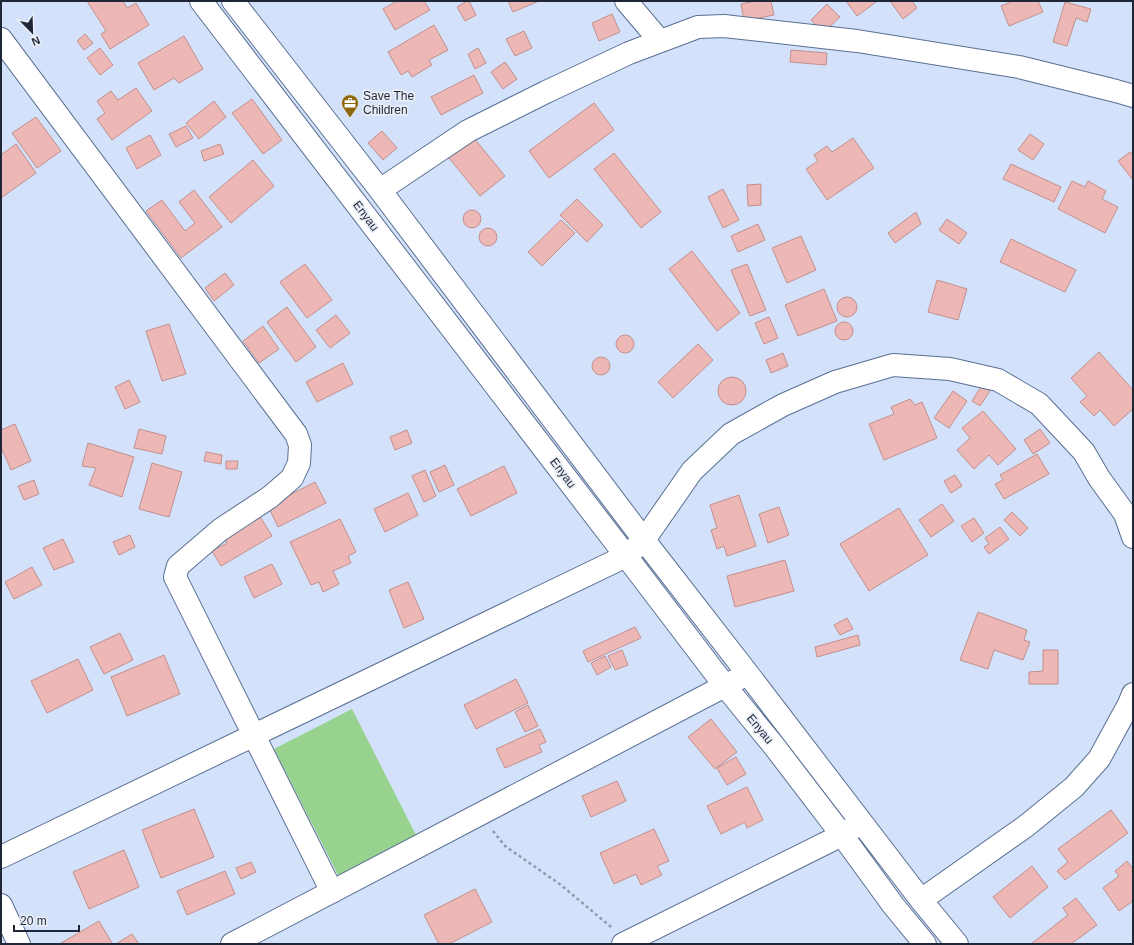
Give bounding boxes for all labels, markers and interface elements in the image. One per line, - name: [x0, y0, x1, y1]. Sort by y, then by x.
- north arrow: [12, 12, 52, 52]
- text: N: [30, 34, 42, 48]
- place label: Save The Children: [363, 89, 414, 117]
- office icon: Save The Children: [340, 93, 360, 118]
- street label: Enyau: [350, 198, 382, 234]
- street label: Enyau: [547, 455, 579, 491]
- street label: Enyau: [744, 711, 776, 747]
- scale bar: [14, 907, 79, 933]
- text: 20 m: [20, 914, 47, 928]

